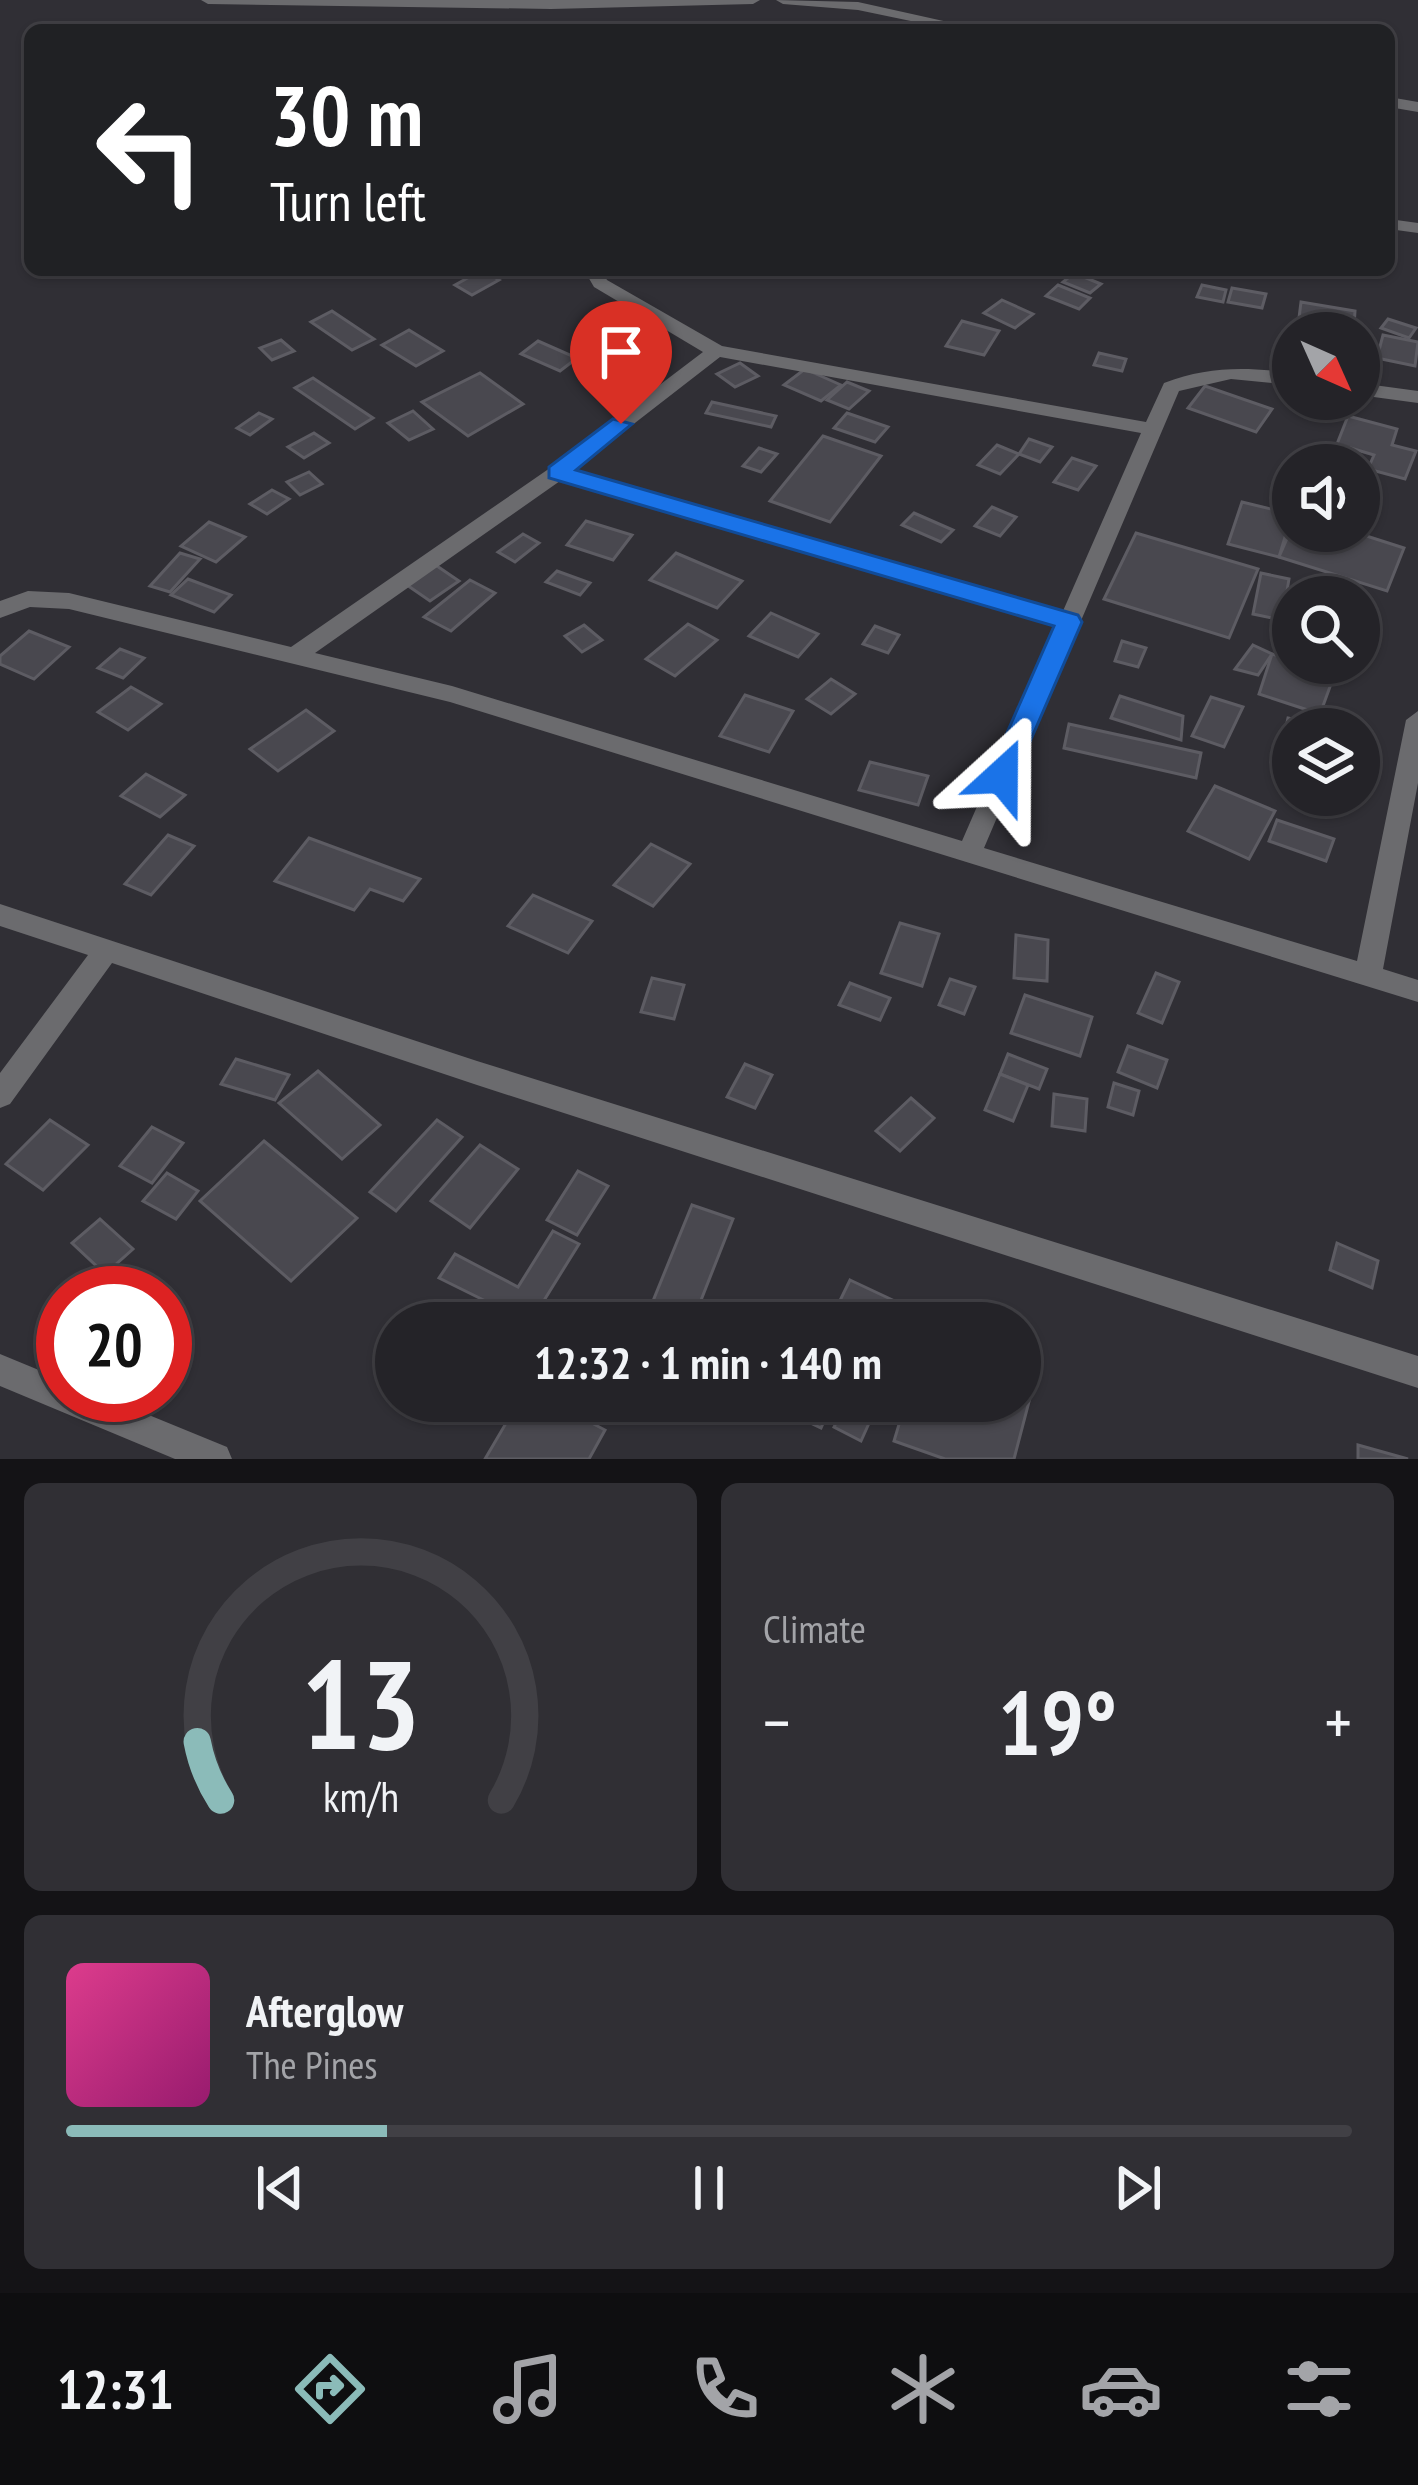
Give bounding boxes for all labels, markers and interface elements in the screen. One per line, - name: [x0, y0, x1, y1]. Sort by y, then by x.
- text: 30 m: [270, 60, 423, 169]
- icon: left: [72, 72, 228, 228]
- text: Turn left: [270, 166, 426, 236]
- pin: [570, 301, 672, 424]
- north arrow: [1272, 312, 1380, 420]
- map controls: [1272, 312, 1380, 816]
- icon: arrive: [588, 319, 654, 385]
- button: sound: [1272, 444, 1380, 552]
- button: search: [1272, 576, 1380, 684]
- button: layers: [1272, 708, 1380, 816]
- position arrow: [939, 713, 1065, 839]
- speed limit sign: 20: [36, 1266, 192, 1422]
- text: 12:32 · 1 min · 140 m: [534, 1333, 882, 1391]
- text: Climate: [763, 1603, 866, 1654]
- text: 13: [301, 1622, 420, 1783]
- text: 19°: [998, 1663, 1117, 1780]
- text: −: [763, 1679, 790, 1764]
- text: +: [1325, 1679, 1352, 1764]
- text: km/h: [322, 1768, 399, 1824]
- text: Afterglow: [246, 1981, 403, 2039]
- text: The Pines: [246, 2039, 377, 2090]
- icon: previous: [247, 2155, 313, 2221]
- icon: pause: [676, 2155, 742, 2221]
- icon: next: [1105, 2155, 1171, 2221]
- icon: directions: [288, 2347, 372, 2431]
- icon: music: [486, 2347, 570, 2431]
- icon: phone: [683, 2347, 767, 2431]
- icon: climate: [881, 2347, 965, 2431]
- icon: car: [1079, 2347, 1163, 2431]
- icon: filters: [1277, 2347, 1361, 2431]
- text: 12:31: [57, 2354, 174, 2424]

